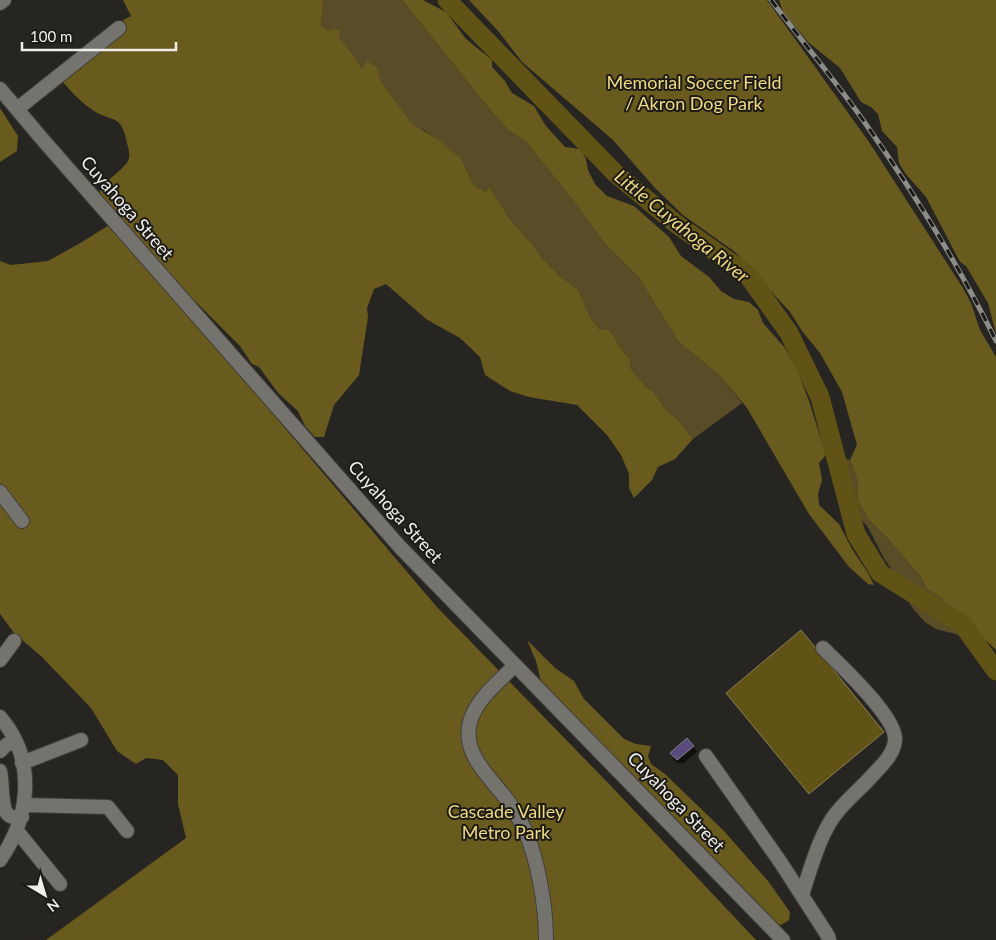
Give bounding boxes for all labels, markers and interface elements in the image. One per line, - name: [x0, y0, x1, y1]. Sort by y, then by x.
- scale bar: [22, 20, 176, 52]
- text: 100 m: [30, 27, 72, 45]
- park label: Memorial Soccer Field / Akron Dog Park: [607, 71, 782, 114]
- street label: Cuyahoga Street: [77, 151, 179, 264]
- water label: Little Cuyahoga River: [610, 164, 755, 287]
- street label: Cuyahoga Street: [344, 455, 448, 568]
- street label: Cuyahoga Street: [623, 747, 730, 856]
- park label: Cascade Valley Metro Park: [448, 800, 565, 843]
- north arrow: [20, 870, 70, 920]
- text: N: [44, 896, 63, 916]

